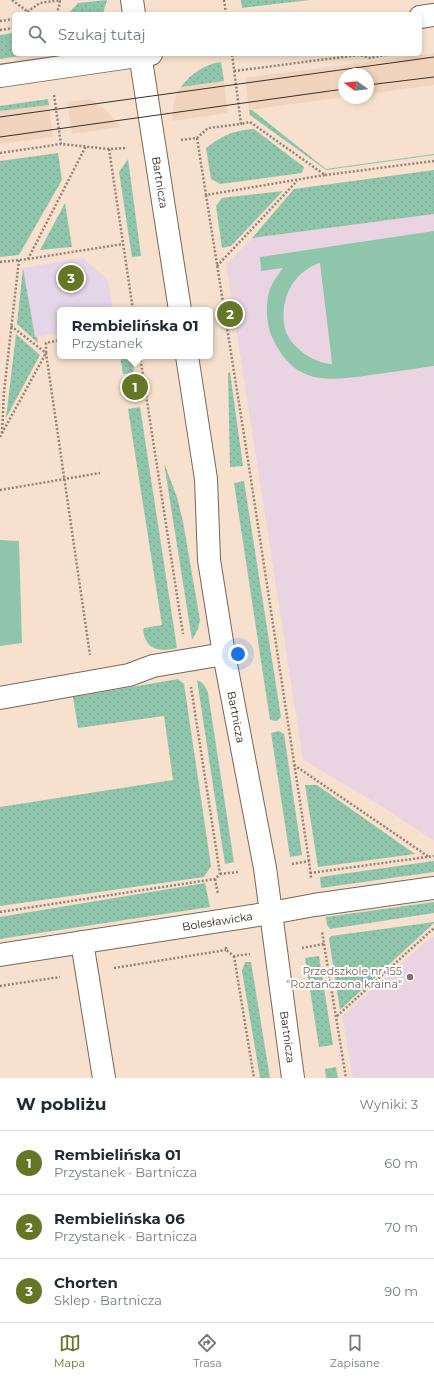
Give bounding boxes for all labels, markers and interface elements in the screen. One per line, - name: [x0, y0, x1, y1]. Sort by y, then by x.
- search box: [12, 12, 422, 56]
- icon: search: [26, 23, 48, 45]
- text: Szukaj tutaj: [58, 25, 146, 44]
- north arrow: [338, 68, 374, 104]
- street label: Bartnicza: [149, 155, 171, 209]
- pin: 3: [58, 263, 84, 293]
- pin: 2: [217, 299, 243, 329]
- popup: [57, 307, 213, 359]
- text: Rembielińska 01: [71, 316, 199, 335]
- text: Przystanek: [71, 335, 143, 351]
- pin: 1: [122, 372, 148, 402]
- your location: [228, 644, 248, 664]
- street label: Bartnicza: [224, 690, 248, 744]
- street label: Bolesławicka: [181, 909, 254, 934]
- place label: Przedszkole nr 155 "Roztańczona kraina": [286, 964, 402, 991]
- marker: Przedszkole nr 155 "Roztańczona kraina": [405, 972, 415, 982]
- street label: Bartnicza: [277, 1010, 298, 1064]
- text: W pobliżu: [16, 1094, 106, 1114]
- text: Wyniki: 3: [359, 1096, 418, 1112]
- text: Rembielińska 01: [54, 1145, 181, 1164]
- text: 1: [26, 1155, 32, 1171]
- text: 60 m: [384, 1155, 418, 1171]
- text: Przystanek · Bartnicza: [54, 1164, 197, 1180]
- text: Rembielińska 06: [54, 1209, 185, 1228]
- text: 2: [25, 1219, 33, 1235]
- text: 70 m: [385, 1219, 418, 1235]
- text: Przystanek · Bartnicza: [54, 1228, 197, 1244]
- text: Chorten: [54, 1273, 118, 1292]
- text: 3: [25, 1283, 33, 1299]
- text: 90 m: [384, 1283, 418, 1299]
- text: Sklep · Bartnicza: [54, 1292, 162, 1308]
- tab: Mapa: [54, 1332, 85, 1370]
- tab: Trasa: [193, 1332, 222, 1370]
- tab: Zapisane: [330, 1332, 380, 1370]

